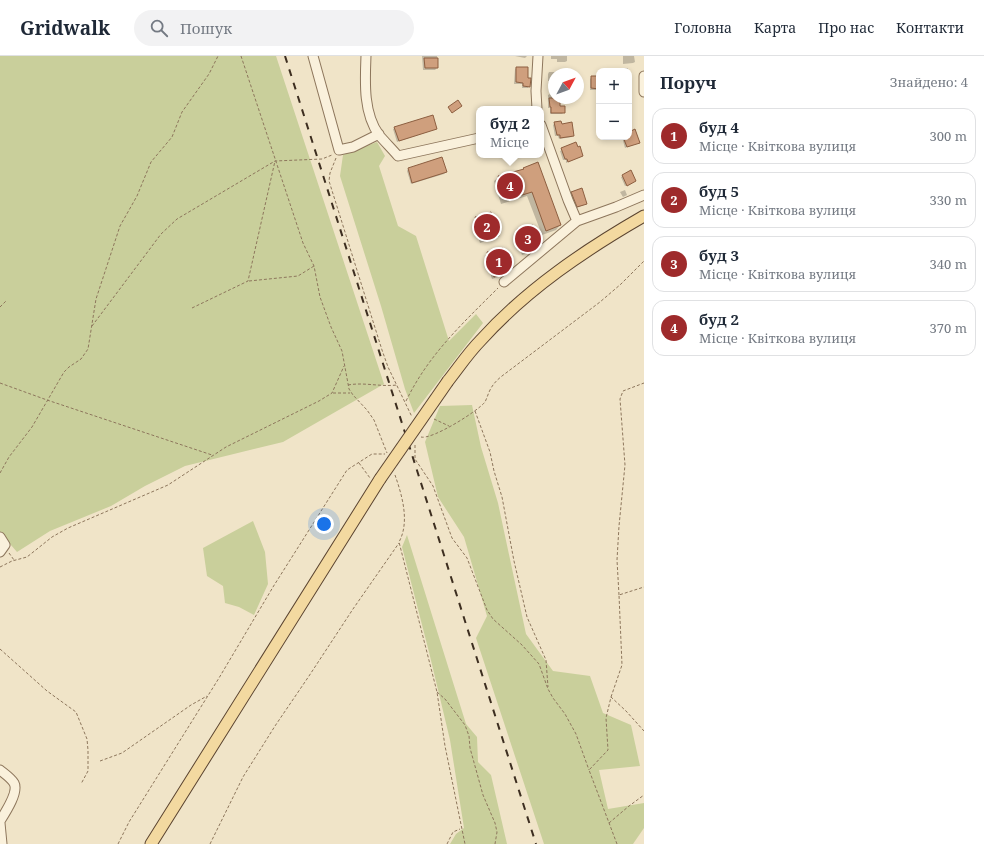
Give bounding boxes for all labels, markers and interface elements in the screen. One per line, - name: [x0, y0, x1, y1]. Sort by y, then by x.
- search box: [134, 10, 414, 46]
- text: Gridwalk: [20, 15, 110, 41]
- icon: search: [148, 17, 170, 39]
- text: Пошук: [180, 18, 232, 38]
- text: Головна: [674, 18, 732, 37]
- text: Карта: [754, 18, 796, 37]
- text: Про нас: [818, 18, 874, 37]
- text: Контакти: [896, 18, 964, 37]
- north arrow: [548, 68, 584, 104]
- map controls: [596, 68, 632, 140]
- button: +: [596, 68, 632, 104]
- text: Поруч: [660, 71, 716, 94]
- text: Знайдено: 4: [890, 73, 968, 91]
- button: −: [596, 104, 632, 140]
- popup: [476, 106, 544, 158]
- text: буд 2: [490, 113, 530, 133]
- text: буд 4: [699, 117, 739, 137]
- text: 1: [670, 127, 678, 145]
- text: 300 m: [930, 127, 967, 145]
- text: Місце: [490, 133, 529, 151]
- text: Місце · Квіткова вулиця: [699, 137, 856, 155]
- pin: 4: [497, 171, 523, 201]
- text: буд 5: [699, 181, 739, 201]
- text: 2: [670, 191, 678, 209]
- text: 330 m: [930, 191, 967, 209]
- text: Місце · Квіткова вулиця: [699, 201, 856, 219]
- pin: 2: [474, 212, 500, 242]
- pin: 3: [515, 224, 541, 254]
- text: буд 3: [699, 245, 739, 265]
- pin: 1: [486, 247, 512, 277]
- text: 3: [670, 255, 678, 273]
- text: 340 m: [930, 255, 967, 273]
- text: Місце · Квіткова вулиця: [699, 265, 856, 283]
- text: буд 2: [699, 309, 739, 329]
- text: 4: [670, 319, 678, 337]
- text: 370 m: [930, 319, 967, 337]
- text: Місце · Квіткова вулиця: [699, 329, 856, 347]
- your location: [314, 514, 334, 534]

